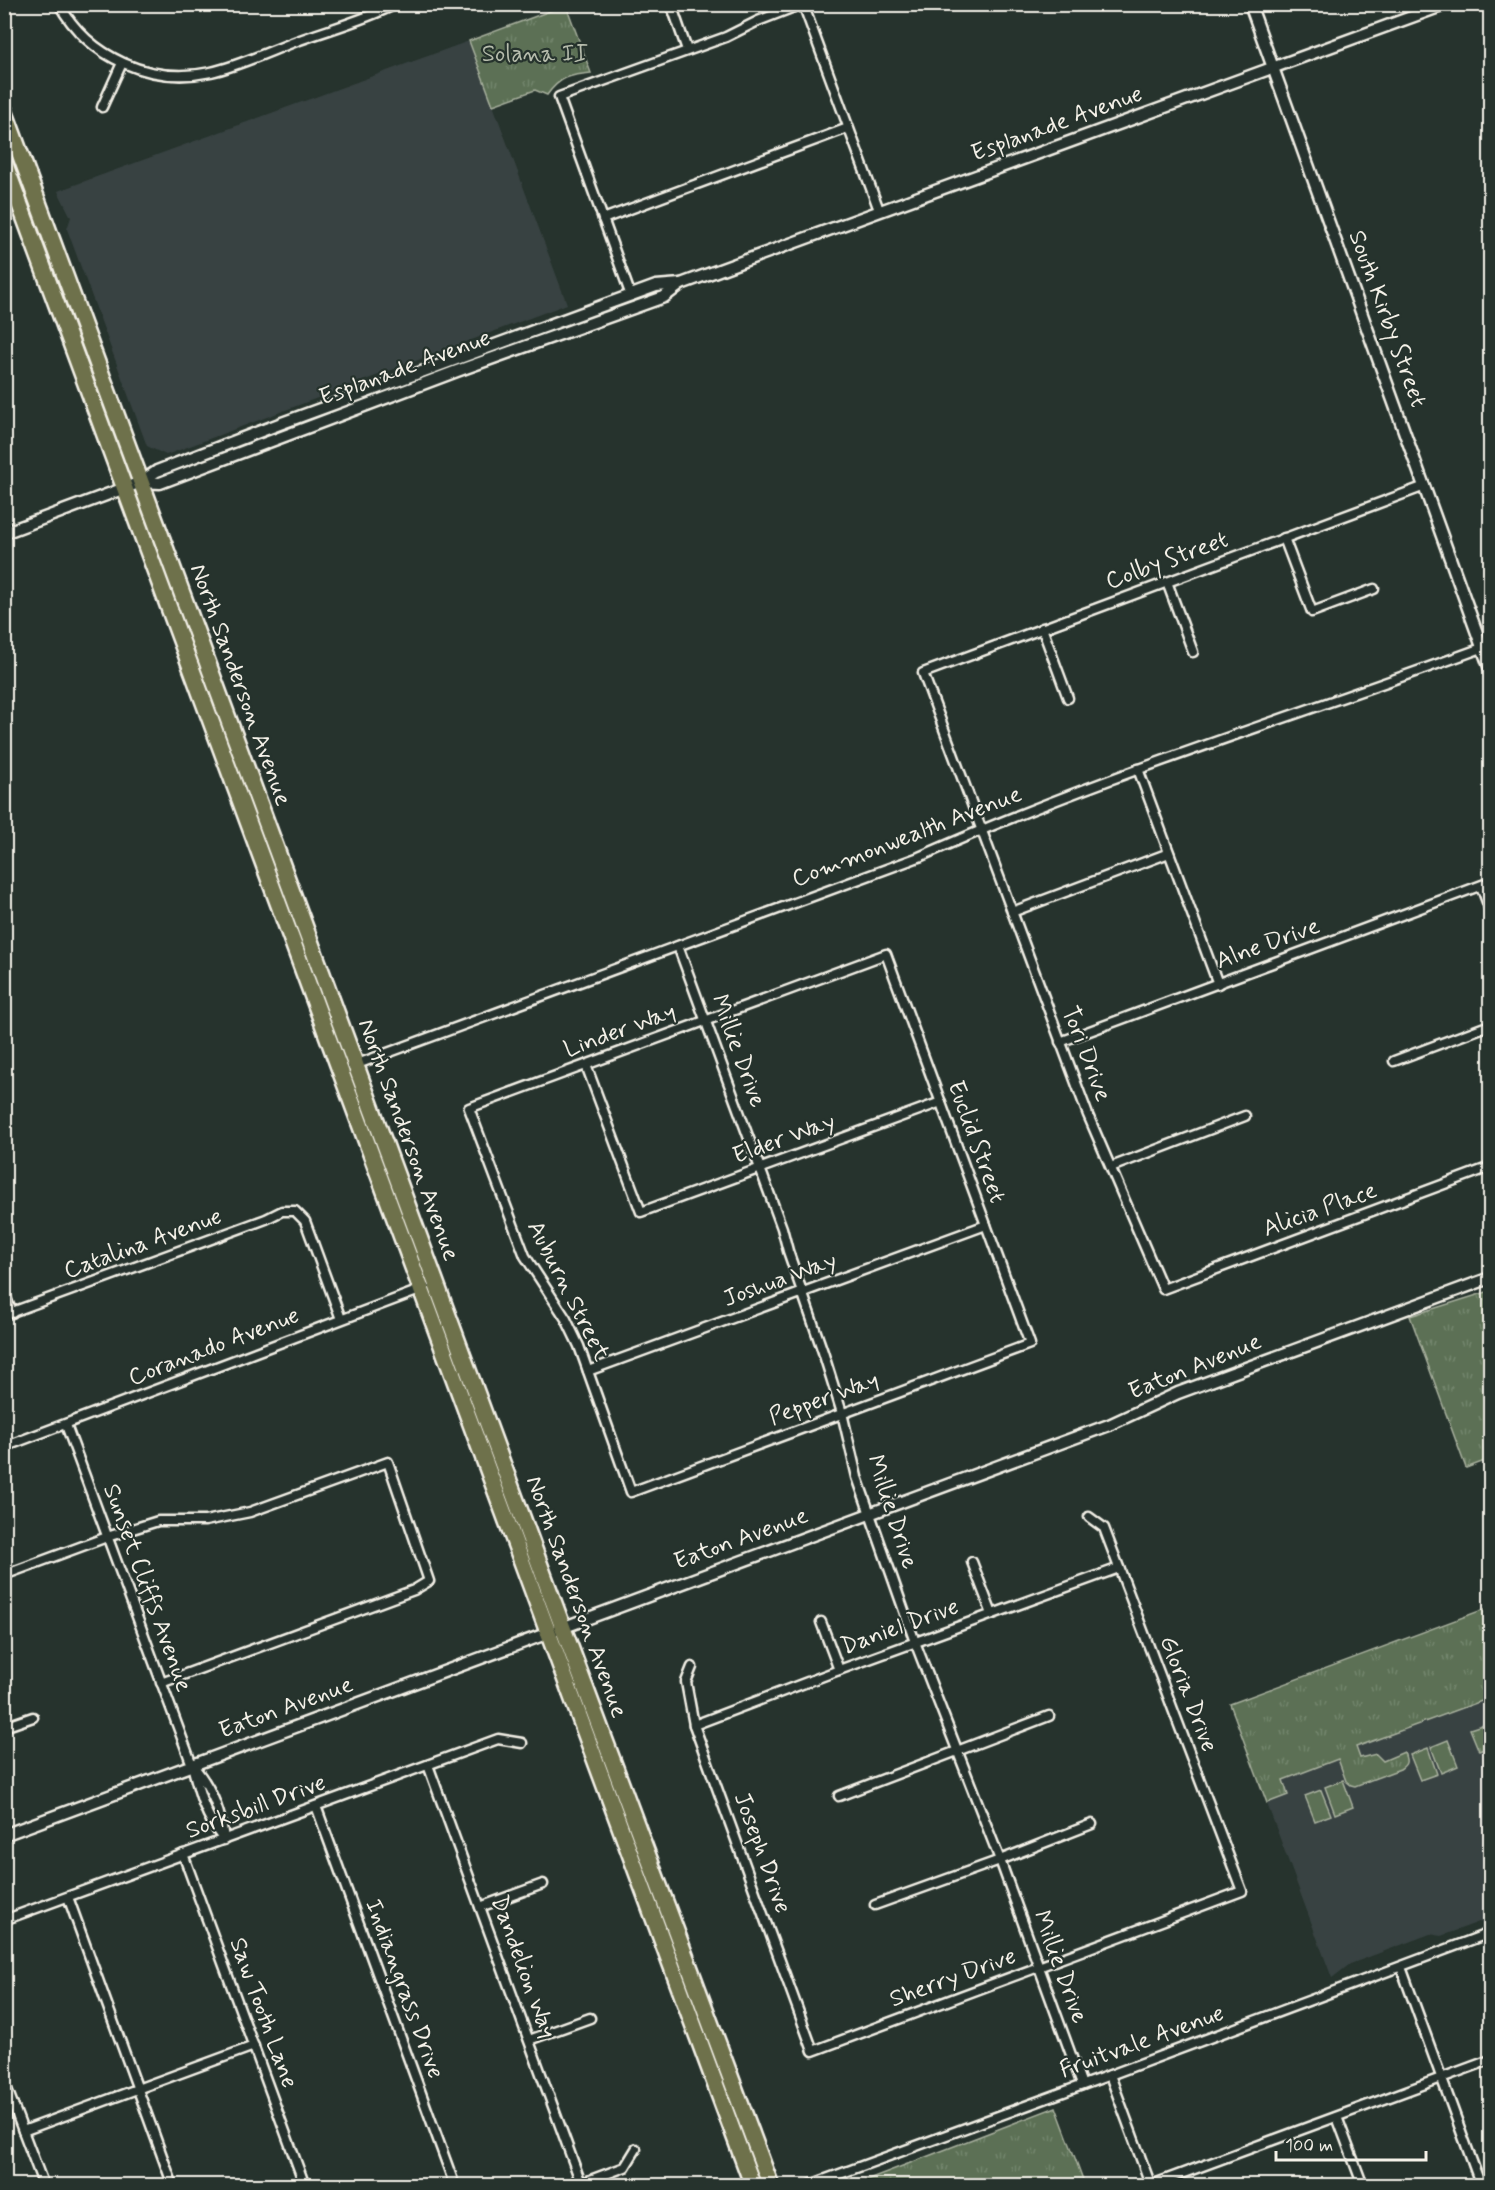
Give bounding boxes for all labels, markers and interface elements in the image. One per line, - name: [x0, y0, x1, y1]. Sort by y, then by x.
- park label: Solana II: [482, 39, 588, 70]
- street label: Esplanade Avenue: [967, 79, 1147, 169]
- street label: South Kirby Street: [1341, 226, 1433, 412]
- street label: Esplanade Avenue: [315, 323, 495, 413]
- street label: Colby Street: [1101, 524, 1233, 598]
- street label: North Sanderson Avenue: [182, 560, 298, 810]
- street label: Commonwealth Avenue: [788, 779, 1026, 895]
- street label: Alne Drive: [1212, 911, 1324, 977]
- street label: Millie Drive: [703, 990, 773, 1112]
- street label: Linder Way: [560, 996, 680, 1066]
- street label: Tori Drive: [1054, 1002, 1118, 1106]
- street label: North Sanderson Avenue: [350, 1015, 466, 1265]
- street label: Euclid Street: [940, 1076, 1012, 1208]
- street label: Elder Way: [728, 1106, 840, 1172]
- street label: Alicia Place: [1259, 1175, 1381, 1245]
- street label: Catalina Avenue: [60, 1201, 226, 1287]
- street label: Auburn Street: [519, 1216, 617, 1366]
- street label: Joshua Way: [719, 1245, 841, 1315]
- street label: Coranado Avenue: [124, 1300, 304, 1394]
- street label: Eaton Avenue: [1124, 1326, 1266, 1408]
- street label: Pepper Way: [765, 1365, 883, 1433]
- street label: Millie Drive: [859, 1451, 925, 1573]
- street label: North Sanderson Avenue: [518, 1472, 634, 1722]
- street label: Sunset Cliffs Avenue: [95, 1480, 199, 1696]
- street label: Eaton Avenue: [670, 1500, 813, 1578]
- street label: Daniel Drive: [837, 1591, 963, 1663]
- street label: Gloria Drive: [1152, 1631, 1224, 1757]
- street label: Eaton Avenue: [215, 1669, 358, 1747]
- street label: Sorksbill Drive: [182, 1767, 330, 1847]
- street label: Joseph Drive: [726, 1788, 798, 1918]
- street label: Dandelion Way: [483, 1891, 563, 2043]
- street label: Indiangrass Drive: [357, 1895, 451, 2083]
- street label: Millie Drive: [1025, 1906, 1095, 2028]
- street label: Saw Tooth Lane: [221, 1934, 305, 2092]
- street label: Sherry Drive: [885, 1941, 1021, 2015]
- street label: Fruitvale Avenue: [1055, 1998, 1229, 2086]
- scale bar: [1276, 2124, 1426, 2162]
- text: 100 m: [1285, 2134, 1333, 2158]

